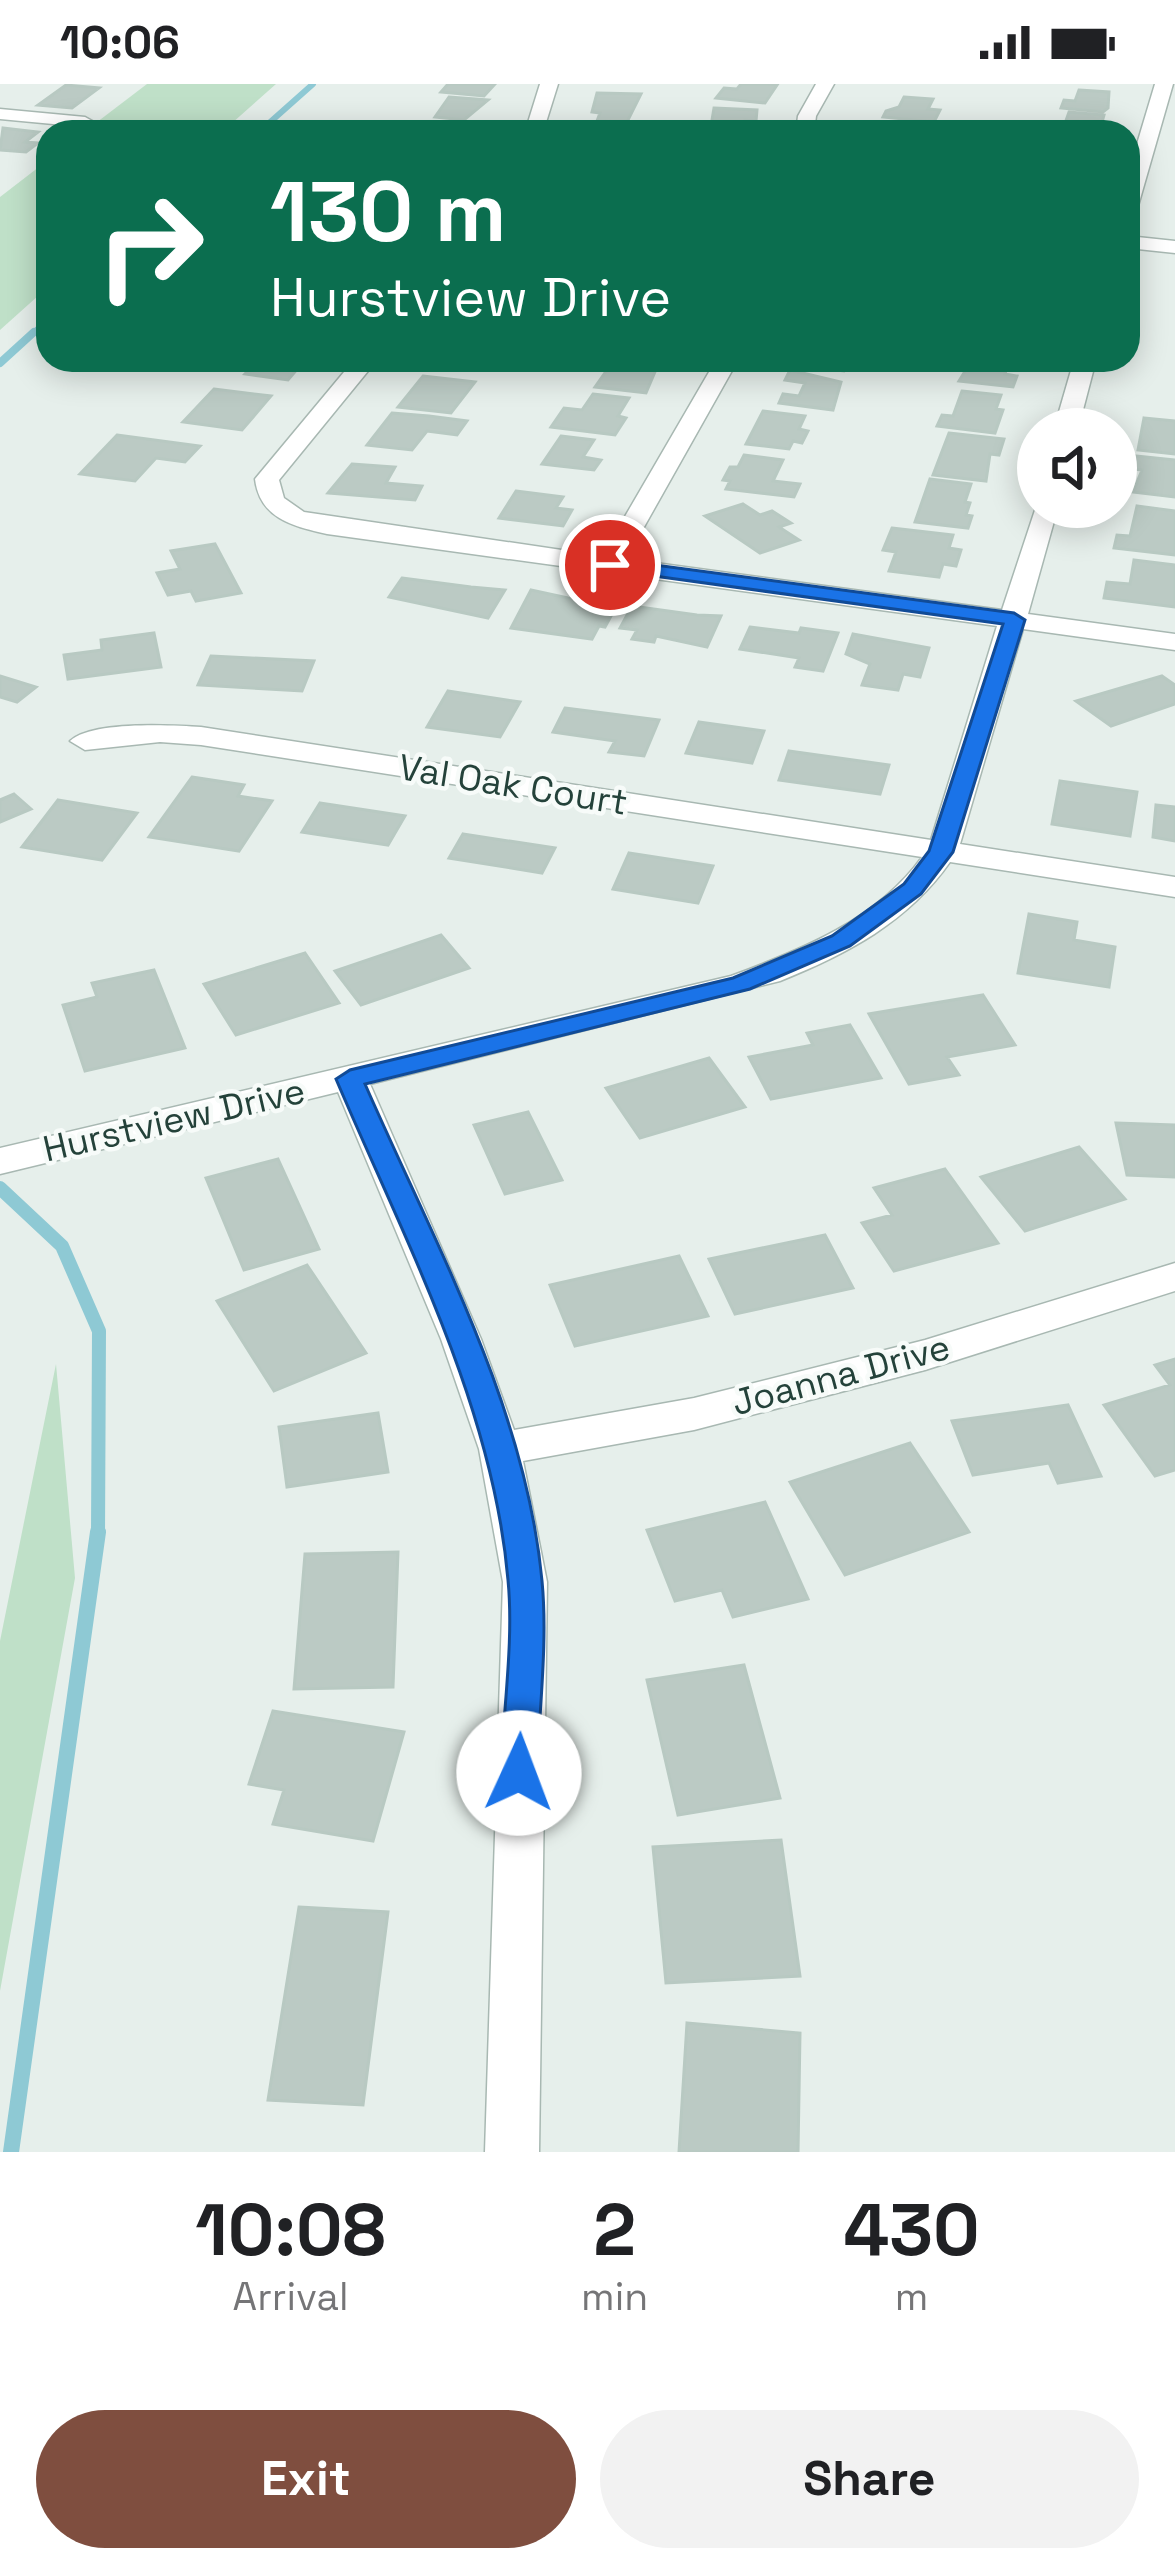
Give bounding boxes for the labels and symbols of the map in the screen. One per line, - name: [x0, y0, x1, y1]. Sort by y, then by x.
- pin: [559, 514, 661, 616]
- street label: Val Oak Court: [395, 744, 631, 826]
- street label: Hurstview Drive: [39, 1068, 309, 1172]
- street label: Joanna Drive: [727, 1324, 955, 1426]
- position arrow: [456, 1710, 582, 1836]

